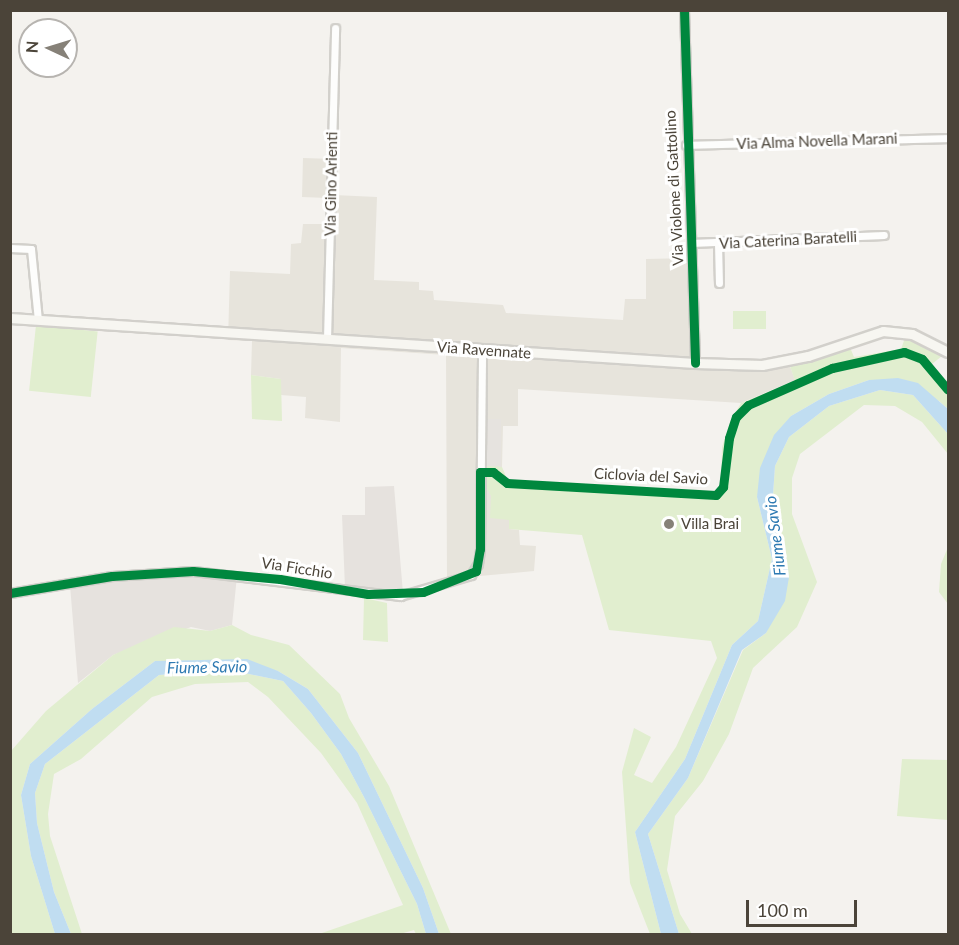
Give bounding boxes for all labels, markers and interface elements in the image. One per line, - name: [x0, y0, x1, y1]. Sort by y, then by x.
- north arrow: [18, 18, 78, 78]
- text: N: [22, 40, 41, 54]
- street label: Via Violone di Gattolino: [661, 109, 687, 267]
- street label: Via Alma Novella Marani: [736, 129, 898, 153]
- street label: Via Gino Arienti: [321, 131, 341, 237]
- street label: Via Caterina Baratelli: [719, 227, 857, 253]
- street label: Via Ravennate: [436, 338, 532, 362]
- street label: Ciclovia del Savio: [594, 464, 708, 488]
- water label: Fiume Savio: [761, 495, 789, 577]
- place label: Villa Brai: [681, 515, 739, 533]
- marker: Villa Brai: [662, 517, 676, 531]
- street label: Via Ficchio: [260, 553, 334, 583]
- water label: Fiume Savio: [167, 657, 247, 677]
- scale bar: [749, 888, 860, 926]
- text: 100 m: [757, 899, 808, 921]

